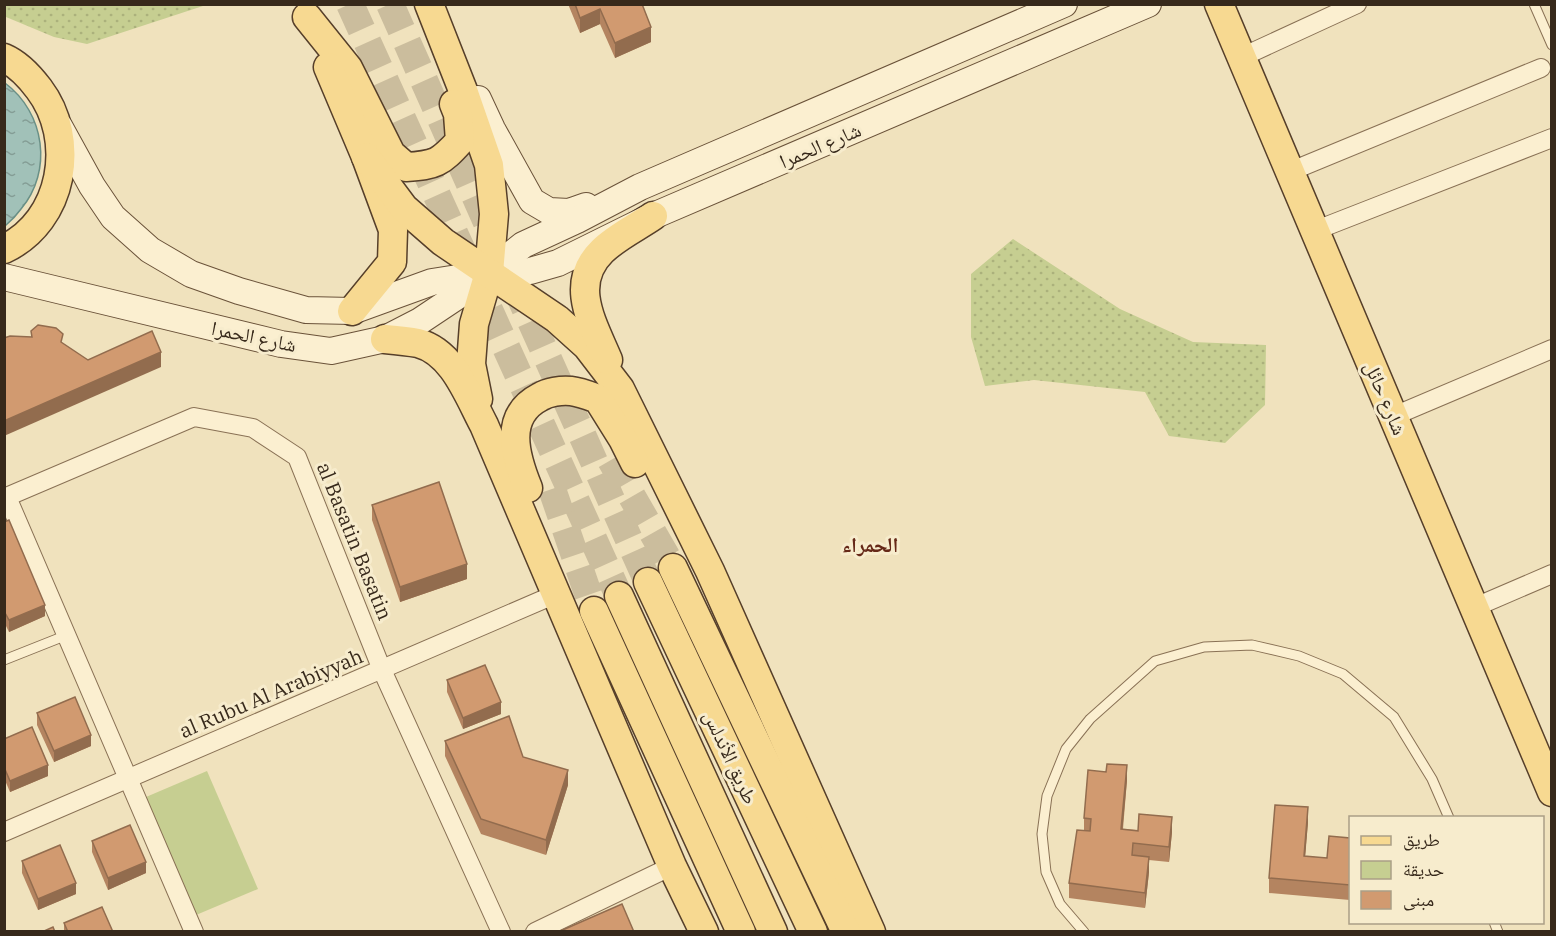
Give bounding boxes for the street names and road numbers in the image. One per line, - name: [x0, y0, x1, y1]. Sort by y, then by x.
- street label: شارع الحمرا: [775, 116, 865, 174]
- street label: شارع الحمرا: [209, 314, 299, 358]
- street label: شارع حائل: [1358, 357, 1414, 439]
- street label: al Basatin Basatin: [311, 458, 399, 624]
- street label: al Rubu Al Arabiyyah: [175, 642, 367, 744]
- street label: طريق الأندلس: [698, 706, 764, 808]

